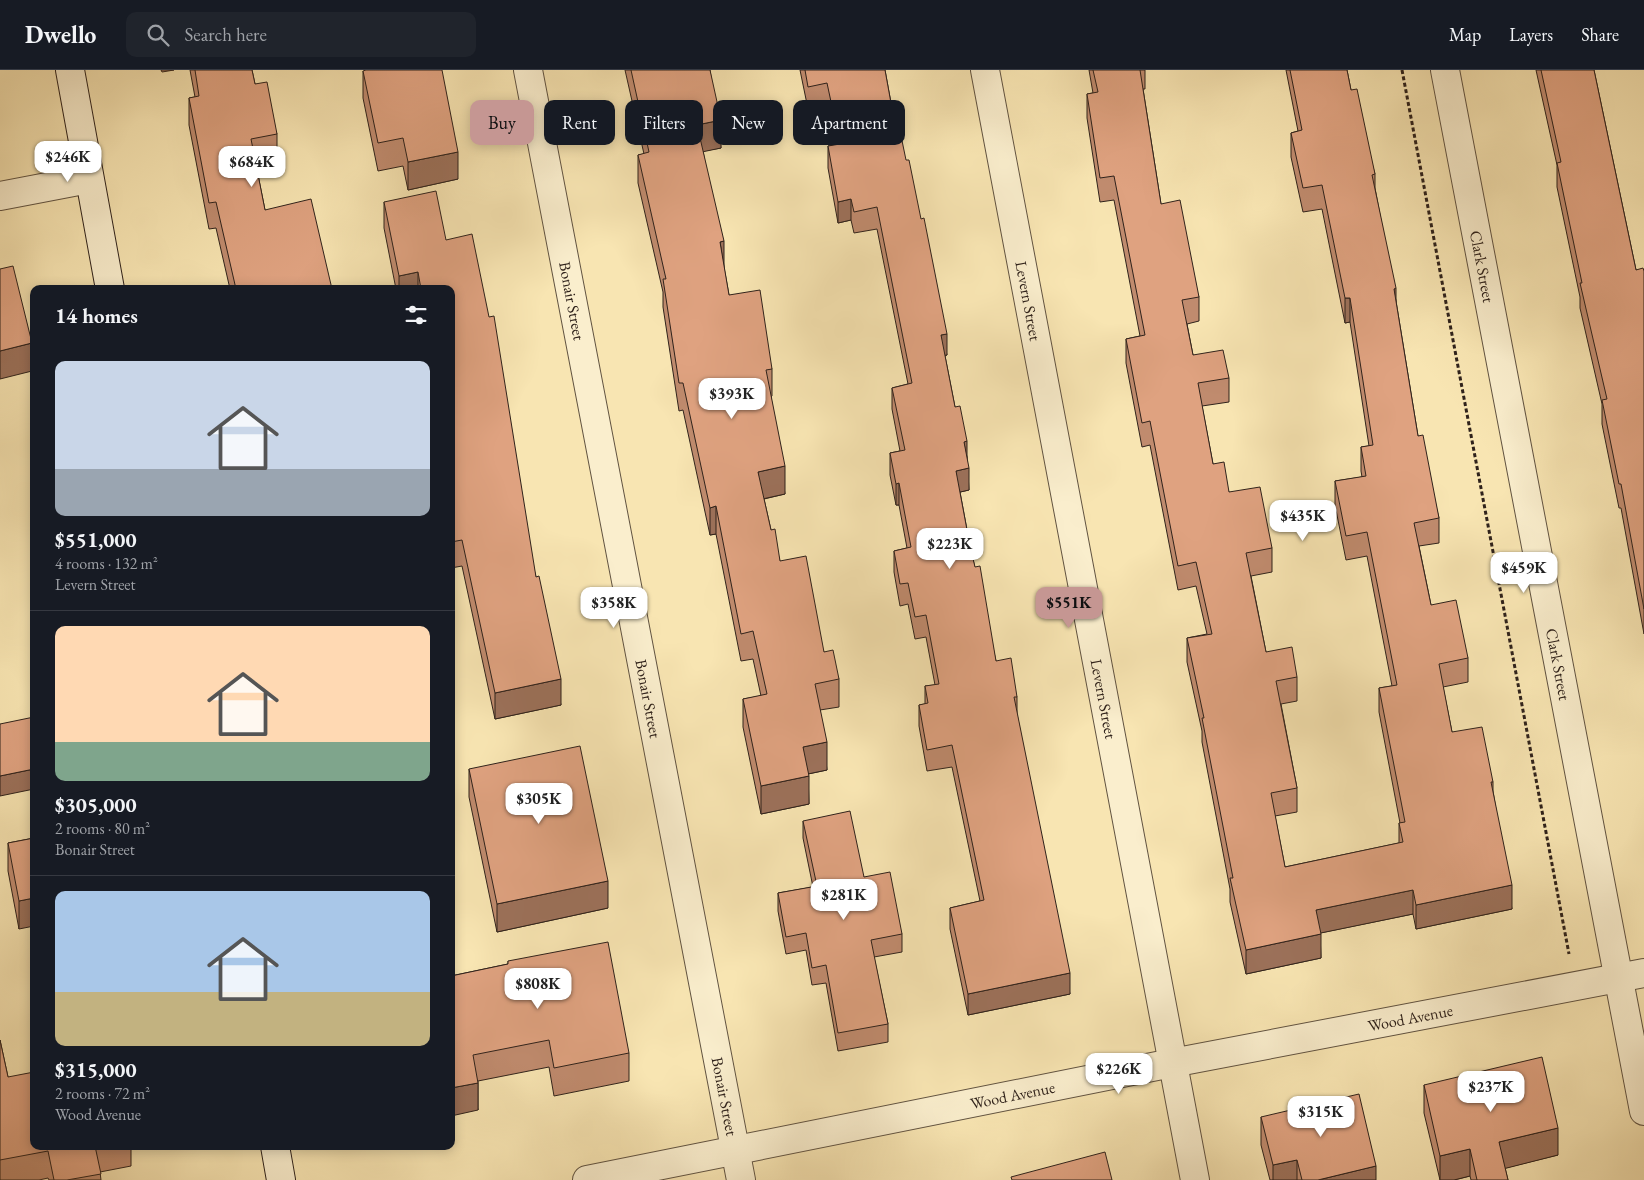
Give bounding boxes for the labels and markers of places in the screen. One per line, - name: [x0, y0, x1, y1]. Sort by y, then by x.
- pin: $246K: [33, 140, 103, 183]
- pin: $684K: [217, 146, 287, 188]
- pin: $393K: [697, 378, 767, 420]
- pin: $435K: [1268, 500, 1338, 542]
- pin: $223K: [915, 528, 985, 570]
- pin: $459K: [1489, 552, 1559, 594]
- pin: $358K: [579, 586, 649, 629]
- pin: $551K: [1034, 586, 1104, 629]
- pin: $305K: [504, 782, 574, 825]
- pin: $281K: [809, 878, 879, 921]
- pin: $808K: [503, 968, 573, 1010]
- pin: $226K: [1084, 1052, 1154, 1095]
- pin: $237K: [1456, 1070, 1526, 1113]
- pin: $315K: [1286, 1096, 1356, 1138]

